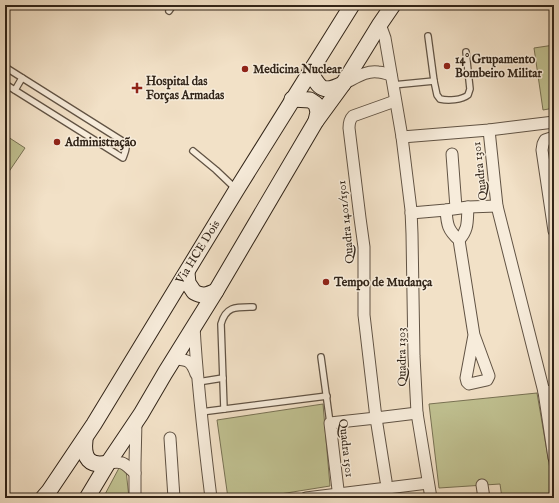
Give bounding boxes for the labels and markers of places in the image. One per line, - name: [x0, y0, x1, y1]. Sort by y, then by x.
- place label: 14° Grupamento Bombeiro Militar: [455, 52, 543, 81]
- marker: 14° Grupamento Bombeiro Militar: [442, 61, 452, 71]
- place label: Medicina Nuclear: [253, 62, 342, 77]
- marker: Medicina Nuclear: [240, 64, 250, 74]
- place label: Hospital das Forças Armadas: [146, 74, 225, 104]
- marker: Hospital das Forças Armadas: [131, 82, 143, 94]
- place label: Administração: [64, 135, 137, 151]
- marker: Administração: [52, 137, 62, 147]
- place label: Tempo de Mudança: [333, 275, 433, 291]
- marker: Tempo de Mudança: [321, 277, 331, 287]

